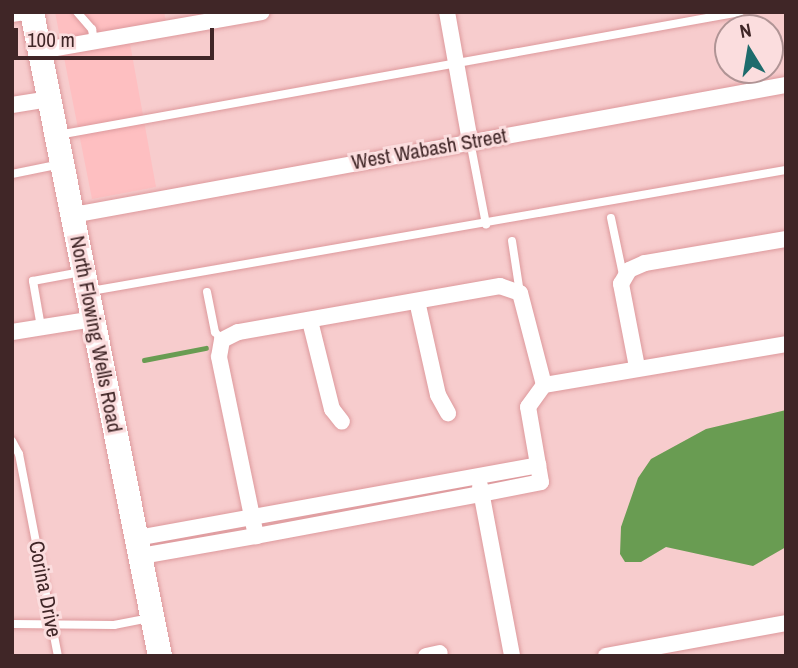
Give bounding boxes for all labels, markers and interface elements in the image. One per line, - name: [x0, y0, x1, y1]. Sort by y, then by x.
- scale bar: [18, 14, 217, 58]
- north arrow: [714, 14, 784, 84]
- text: N: [737, 17, 753, 44]
- text: 100 m: [27, 25, 75, 54]
- street label: West Wabash Street: [350, 123, 508, 175]
- street label: North Flowing Wells Road: [65, 234, 127, 434]
- street label: Corina Drive: [23, 539, 67, 639]

